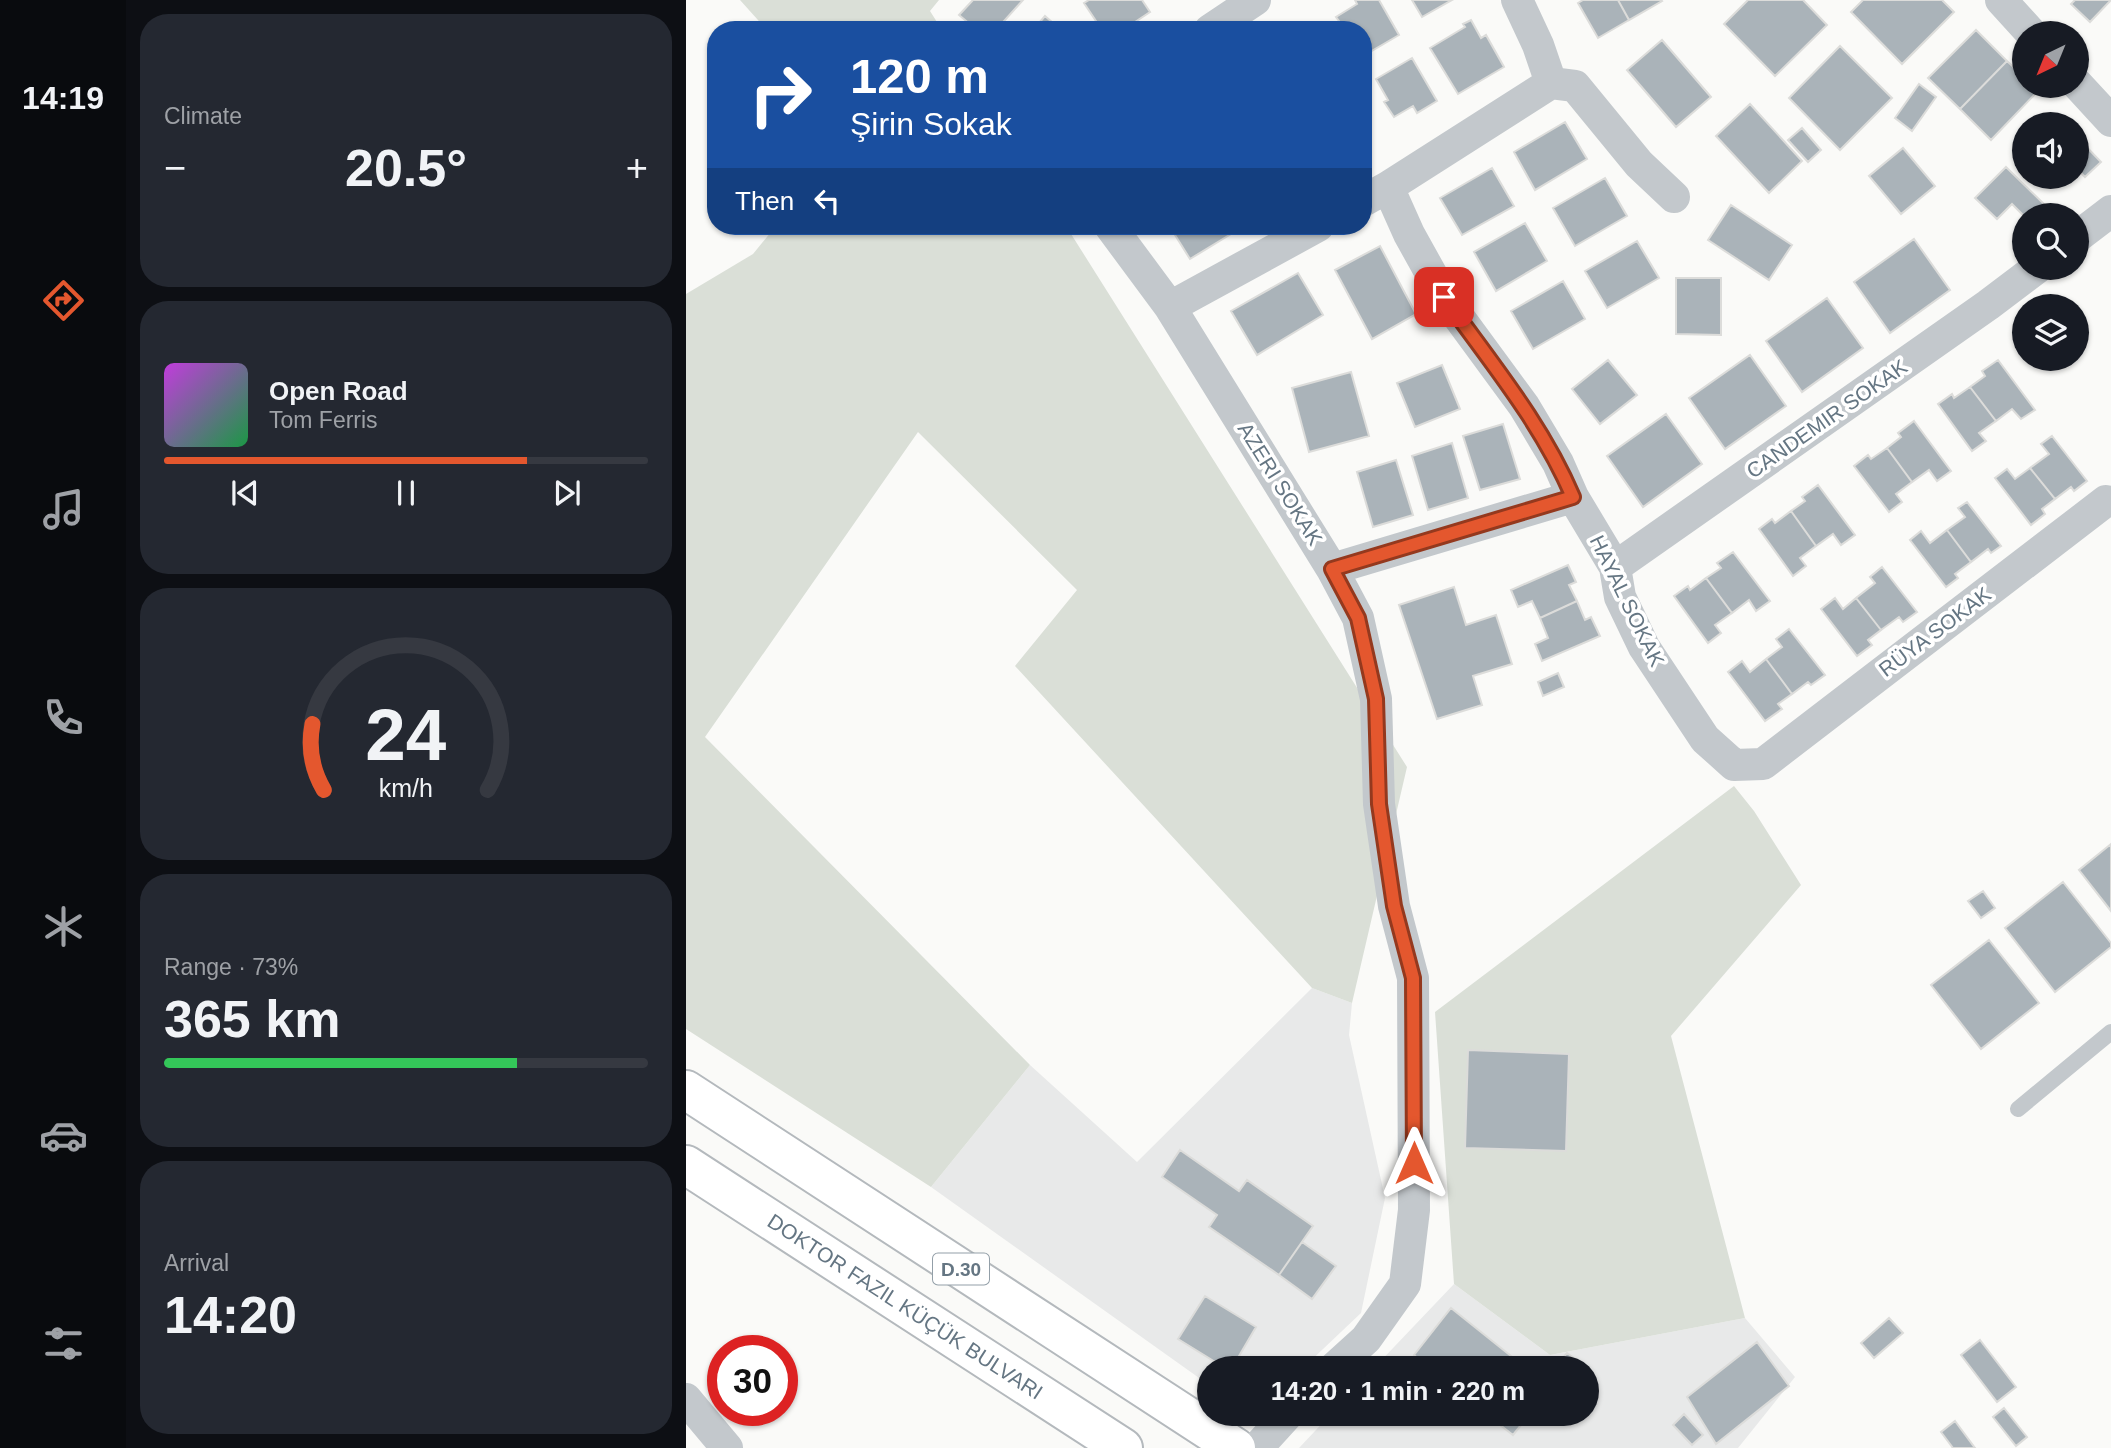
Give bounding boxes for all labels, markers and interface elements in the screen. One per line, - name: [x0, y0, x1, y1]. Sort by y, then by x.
- north arrow: [2012, 21, 2090, 98]
- map controls: [2012, 21, 2089, 371]
- icon: right: [735, 49, 826, 140]
- text: 120 m: [850, 49, 989, 103]
- text: 14:19: [22, 80, 104, 116]
- text: Climate: [164, 103, 242, 129]
- text: Şirin Sokak: [850, 106, 1012, 142]
- button: sound: [2012, 112, 2089, 189]
- text: 20.5°: [345, 139, 467, 197]
- text: −: [164, 147, 186, 189]
- text: +: [626, 147, 648, 189]
- icon: left: [808, 182, 846, 220]
- text: Then: [735, 186, 794, 216]
- button: search: [2012, 203, 2089, 280]
- pin: [1414, 267, 1474, 327]
- icon: directions: [39, 276, 88, 325]
- icon: arrive: [1425, 278, 1463, 316]
- button: layers: [2012, 294, 2089, 371]
- street label: CANDEMIR SOKAK: [1742, 355, 1911, 483]
- text: Open Road: [269, 376, 408, 406]
- text: Tom Ferris: [269, 407, 378, 433]
- street label: AZERI SOKAK: [1234, 418, 1327, 549]
- icon: previous: [226, 474, 264, 512]
- icon: pause: [387, 474, 425, 512]
- icon: next: [548, 474, 586, 512]
- icon: music: [39, 485, 88, 534]
- street label: HAYAL SOKAK: [1586, 531, 1669, 670]
- street label: RÜYA SOKAK: [1874, 582, 1995, 681]
- icon: phone: [39, 693, 88, 742]
- text: 24: [366, 694, 447, 775]
- text: km/h: [379, 774, 433, 802]
- icon: climate: [39, 902, 88, 951]
- text: Range · 73%: [164, 954, 298, 980]
- text: 365 km: [164, 990, 340, 1048]
- icon: car: [39, 1111, 88, 1160]
- position arrow: [1377, 1126, 1451, 1200]
- street label: DOKTOR FAZIL KÜÇÜK BULVARI: [764, 1209, 1047, 1404]
- text: Arrival: [164, 1250, 229, 1276]
- road number: D.30: [933, 1254, 989, 1284]
- text: 14:20: [164, 1286, 297, 1344]
- icon: filters: [39, 1319, 88, 1368]
- speed limit sign: 30: [707, 1335, 798, 1426]
- text: 14:20 · 1 min · 220 m: [1271, 1376, 1525, 1406]

